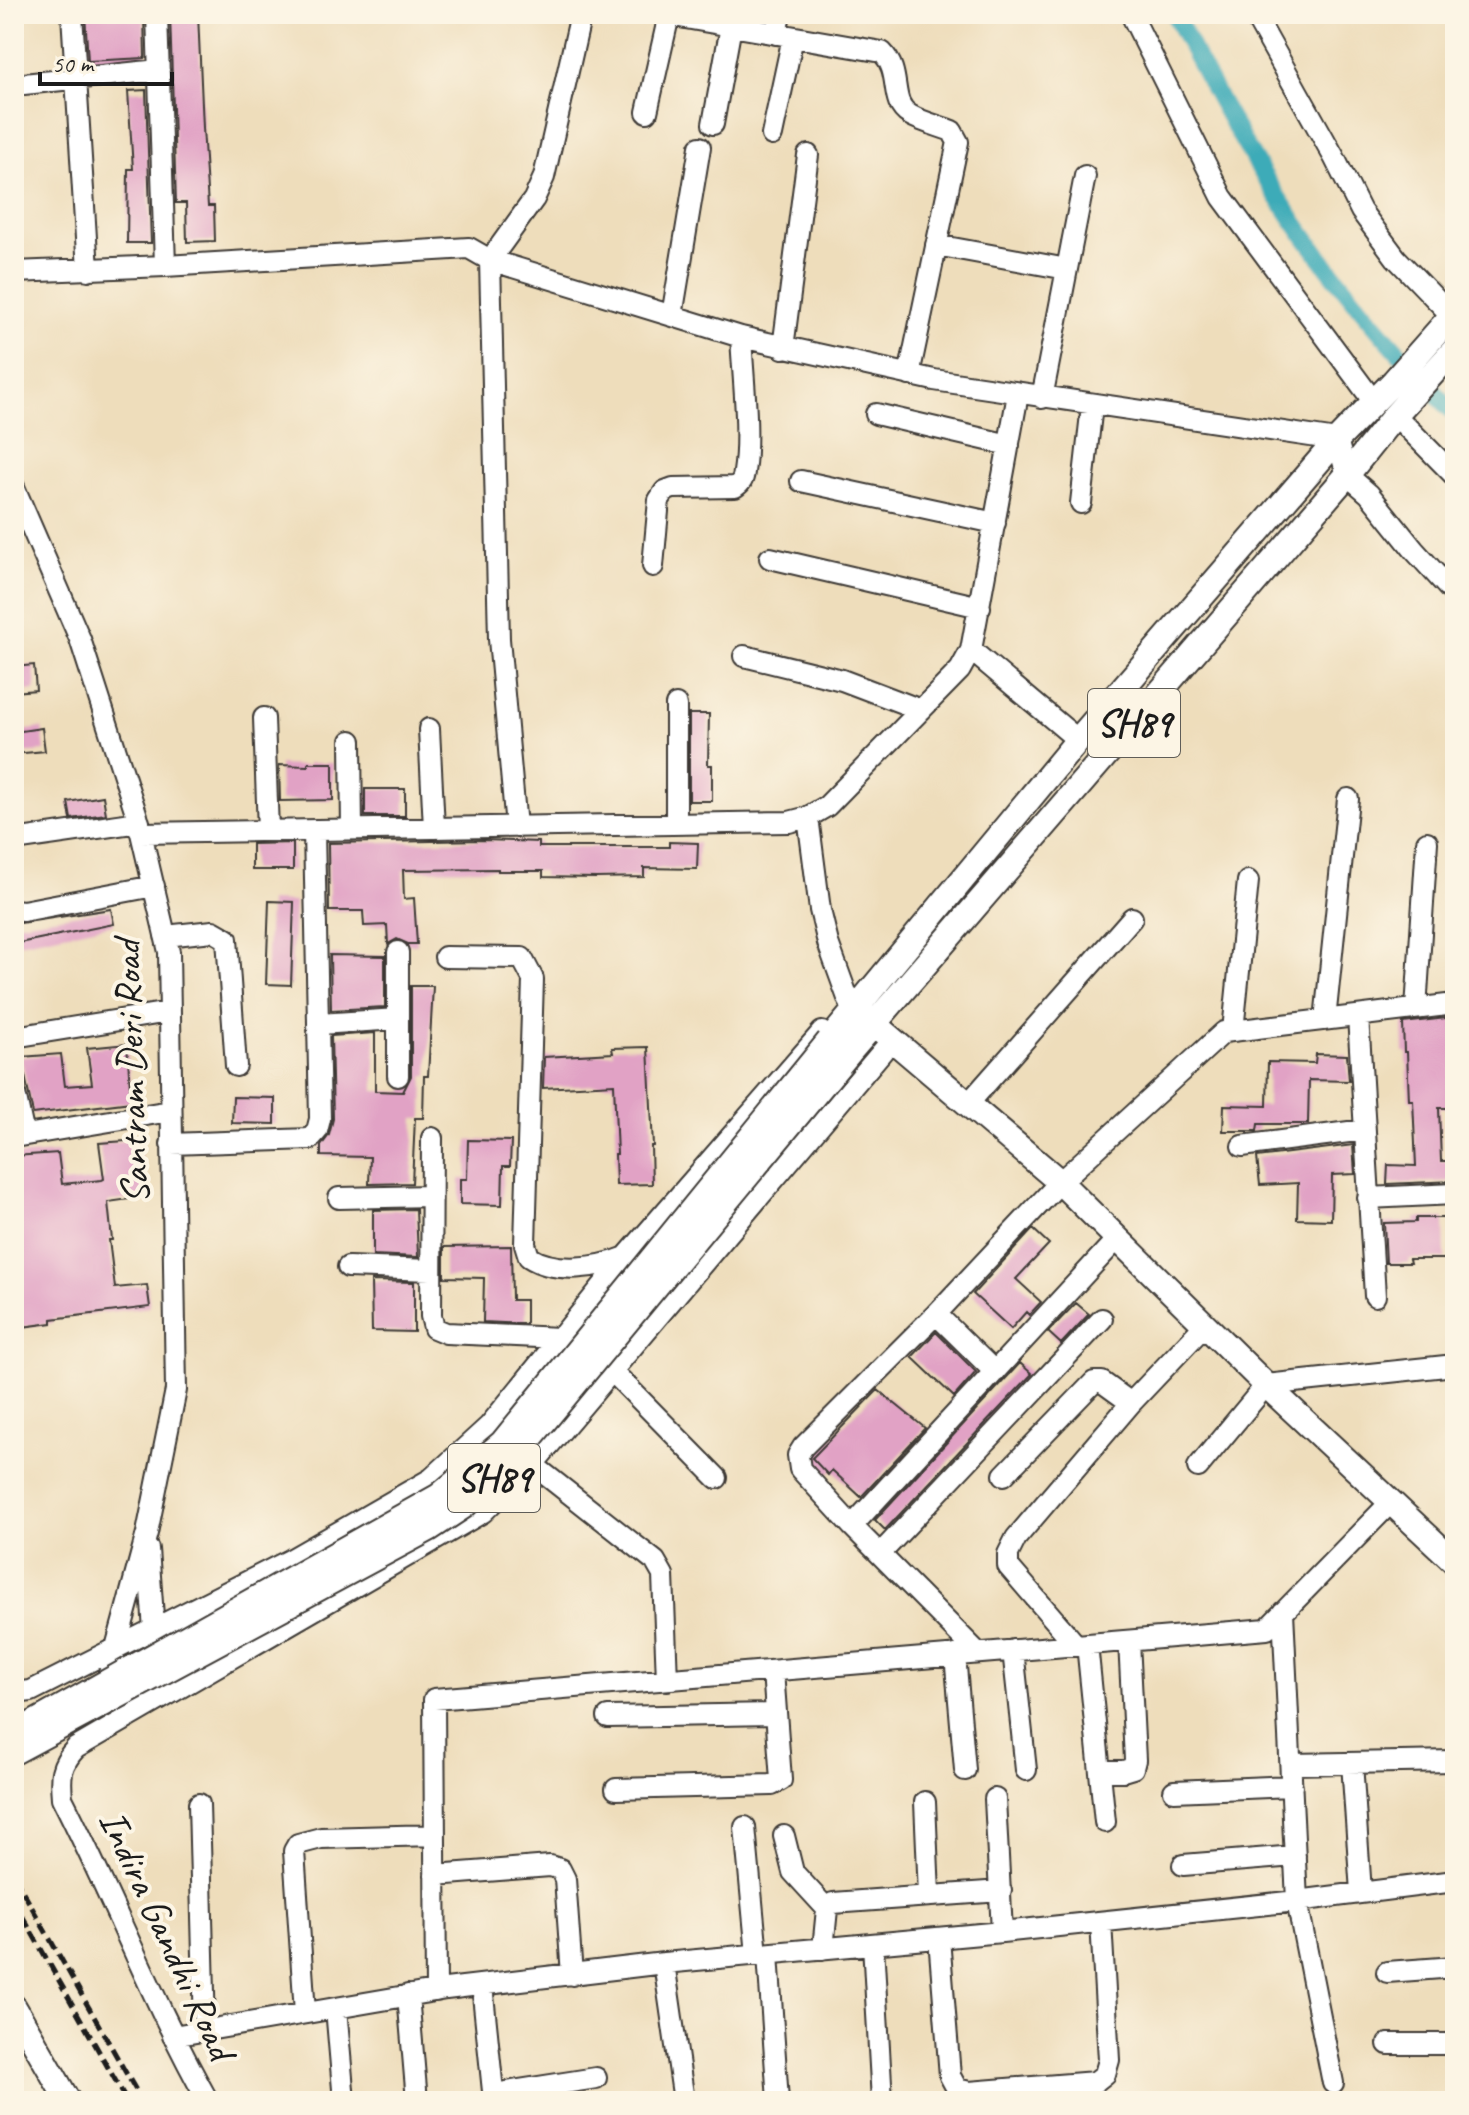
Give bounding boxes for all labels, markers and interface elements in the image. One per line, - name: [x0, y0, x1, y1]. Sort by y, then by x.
- scale bar: [40, 36, 172, 86]
- text: 50 m: [52, 49, 95, 79]
- road number: SH89: [1088, 689, 1180, 757]
- street label: Santram Deri Road: [101, 934, 161, 1205]
- road number: SH89: [448, 1444, 540, 1512]
- street label: Indira Gandhi Road: [88, 1802, 249, 2073]

